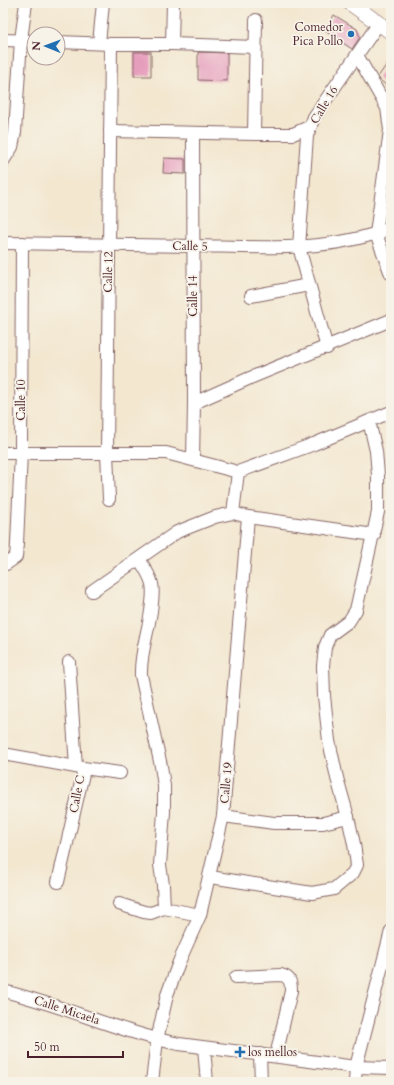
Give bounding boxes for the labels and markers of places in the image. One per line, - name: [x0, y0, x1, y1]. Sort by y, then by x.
- place label: Comedor Pica Pollo: [292, 19, 344, 49]
- marker: Comedor Pica Pollo: [346, 29, 356, 39]
- place label: los mellos: [248, 1044, 297, 1060]
- marker: los mellos: [235, 1047, 245, 1057]

